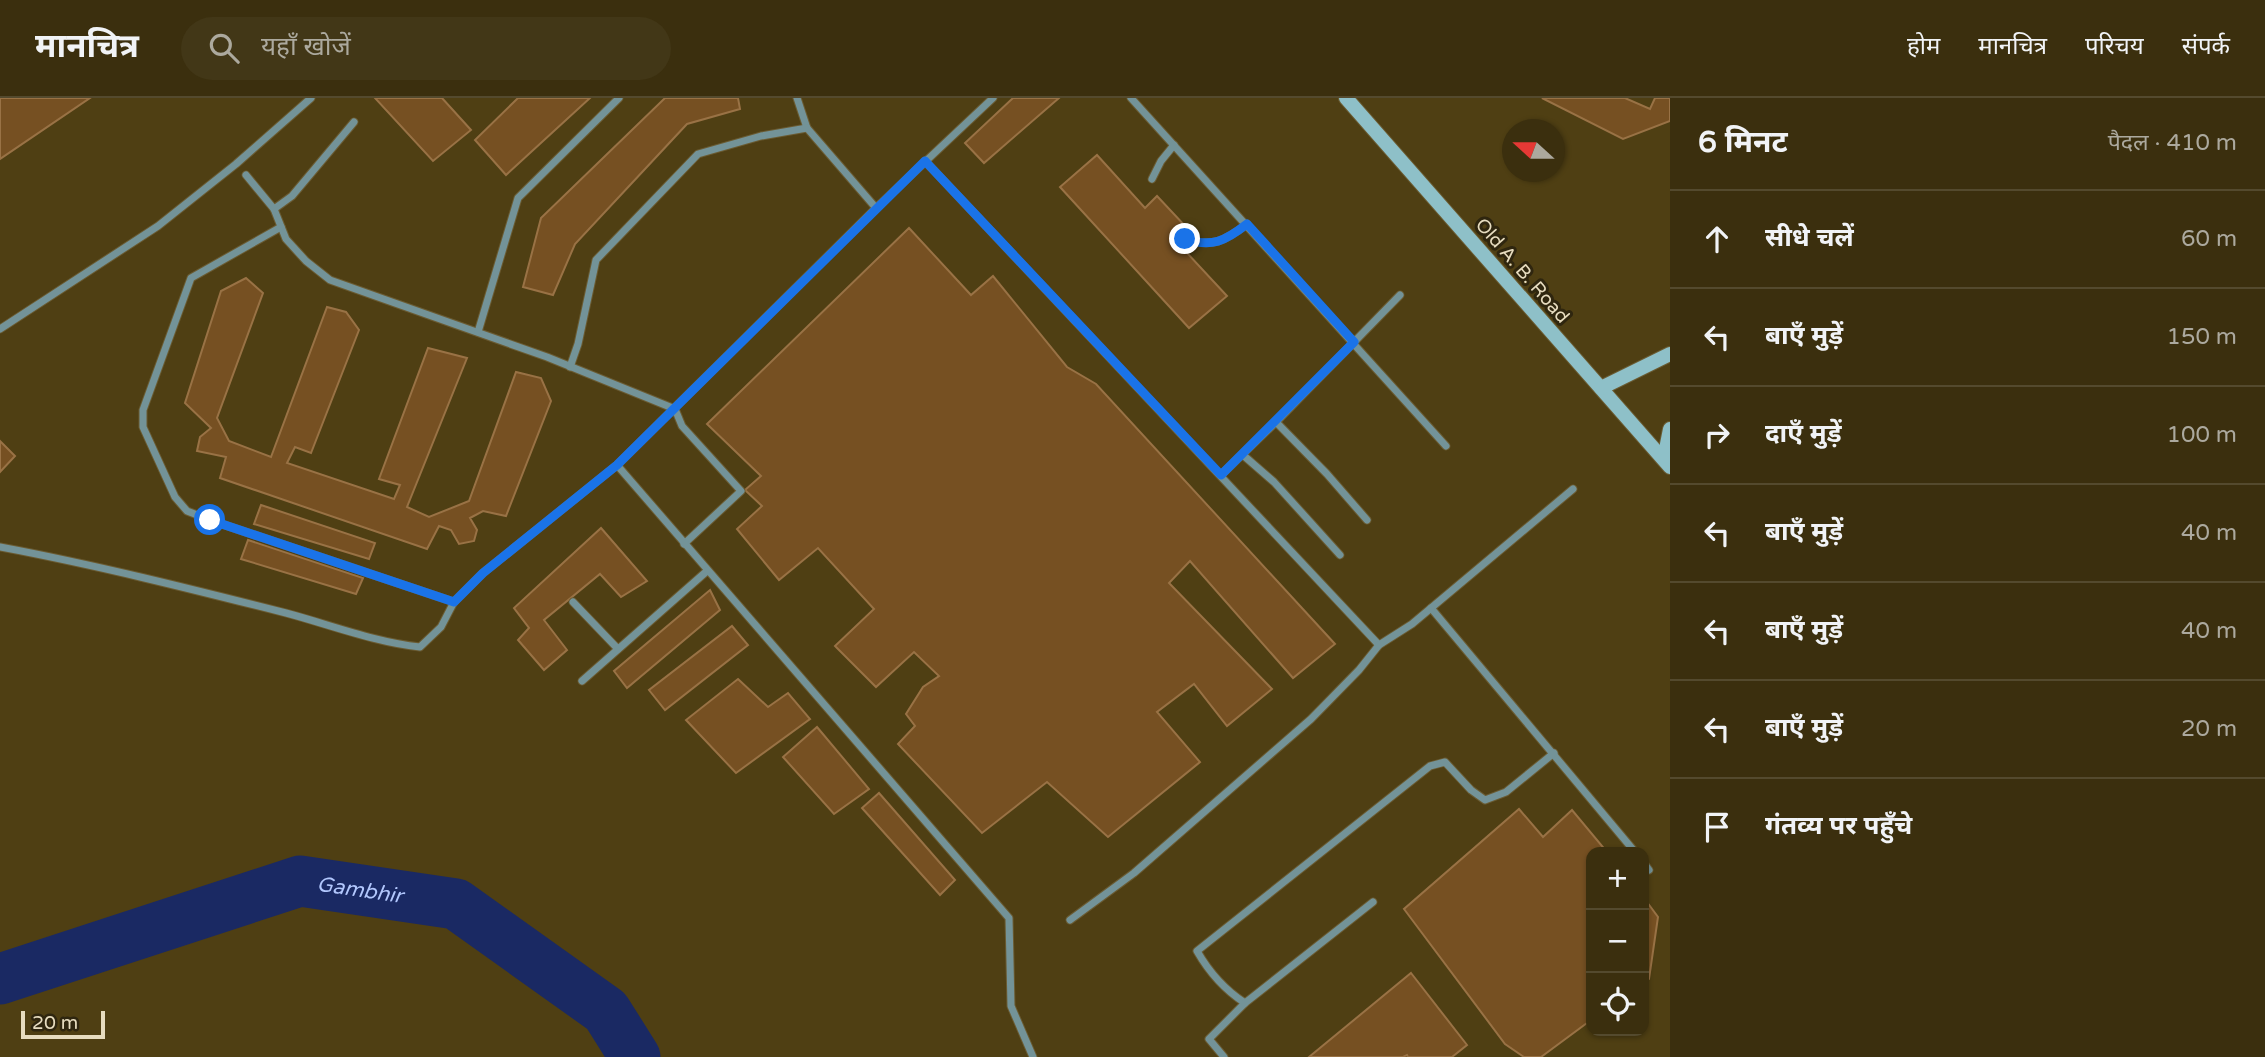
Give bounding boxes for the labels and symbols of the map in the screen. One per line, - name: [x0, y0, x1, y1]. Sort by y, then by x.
- north arrow: [1502, 119, 1565, 182]
- street label: Old A. B. Road: [1471, 214, 1574, 328]
- route end: [1169, 223, 1200, 254]
- route start: [194, 504, 225, 535]
- water label: Gambhir: [315, 872, 407, 909]
- scale bar: [21, 1008, 105, 1040]

